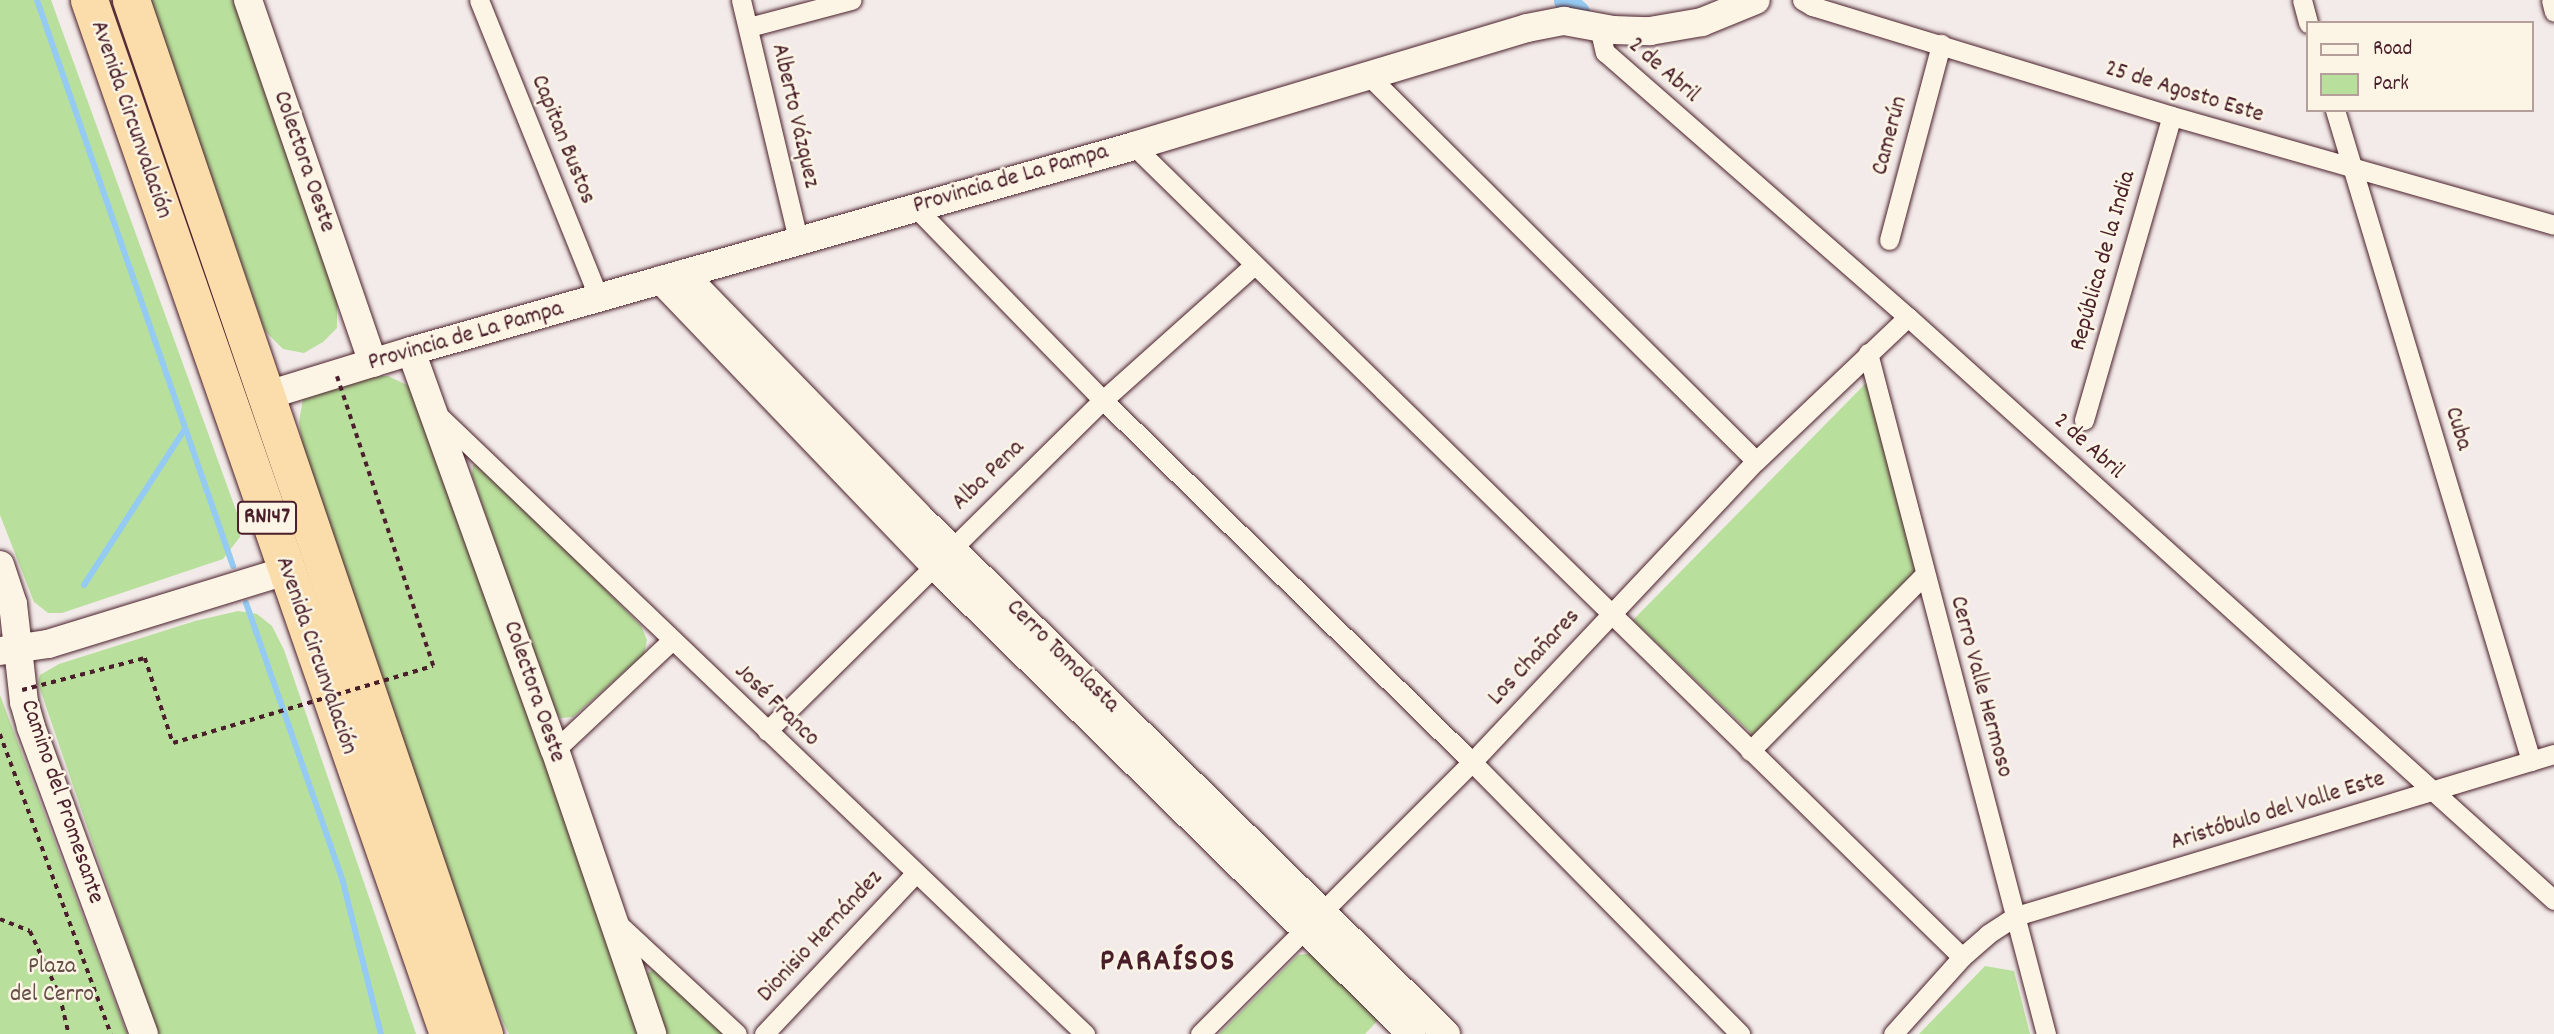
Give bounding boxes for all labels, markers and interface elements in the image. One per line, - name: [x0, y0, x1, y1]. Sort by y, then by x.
- street label: Avenida Circunvalación: [83, 17, 177, 223]
- legend: [2306, 21, 2533, 112]
- street label: 2 de Abril: [1621, 32, 1705, 110]
- text: Road: [2373, 35, 2412, 65]
- street label: Alberto Vázquez: [763, 41, 825, 191]
- street label: 25 de Agosto Este: [2101, 55, 2267, 131]
- text: Park: [2373, 70, 2409, 100]
- street label: Capitan Bustos: [523, 71, 601, 209]
- street label: Colectora Oeste: [265, 88, 341, 236]
- street label: Camerún: [1867, 93, 1915, 179]
- street label: Provincia de La Pampa: [910, 138, 1112, 222]
- street label: República de la India: [2065, 168, 2143, 354]
- street label: Provincia de La Pampa: [365, 295, 567, 379]
- street label: Cuba: [2437, 404, 2477, 454]
- street label: 2 de Abril: [2046, 408, 2130, 486]
- street label: Alba Pena: [947, 434, 1031, 518]
- road number: RN147: [236, 498, 298, 538]
- street label: Avenida Circunvalación: [268, 553, 362, 759]
- street label: Cerro Valle Hermoso: [1942, 593, 2018, 781]
- street label: Cerro Tomolasta: [999, 594, 1125, 720]
- street label: Los Chañares: [1483, 604, 1587, 712]
- street label: Colectora Oeste: [495, 618, 571, 766]
- street label: José Franco: [727, 658, 825, 754]
- street label: Camino del Promesante: [13, 696, 109, 908]
- street label: Aristóbulo del Valle Este: [2167, 766, 2389, 858]
- street label: Dionisio Hernández: [752, 865, 890, 1009]
- district label: PARAÍSOS: [1101, 944, 1235, 982]
- park label: Plaza del Cerro: [10, 954, 94, 1010]

